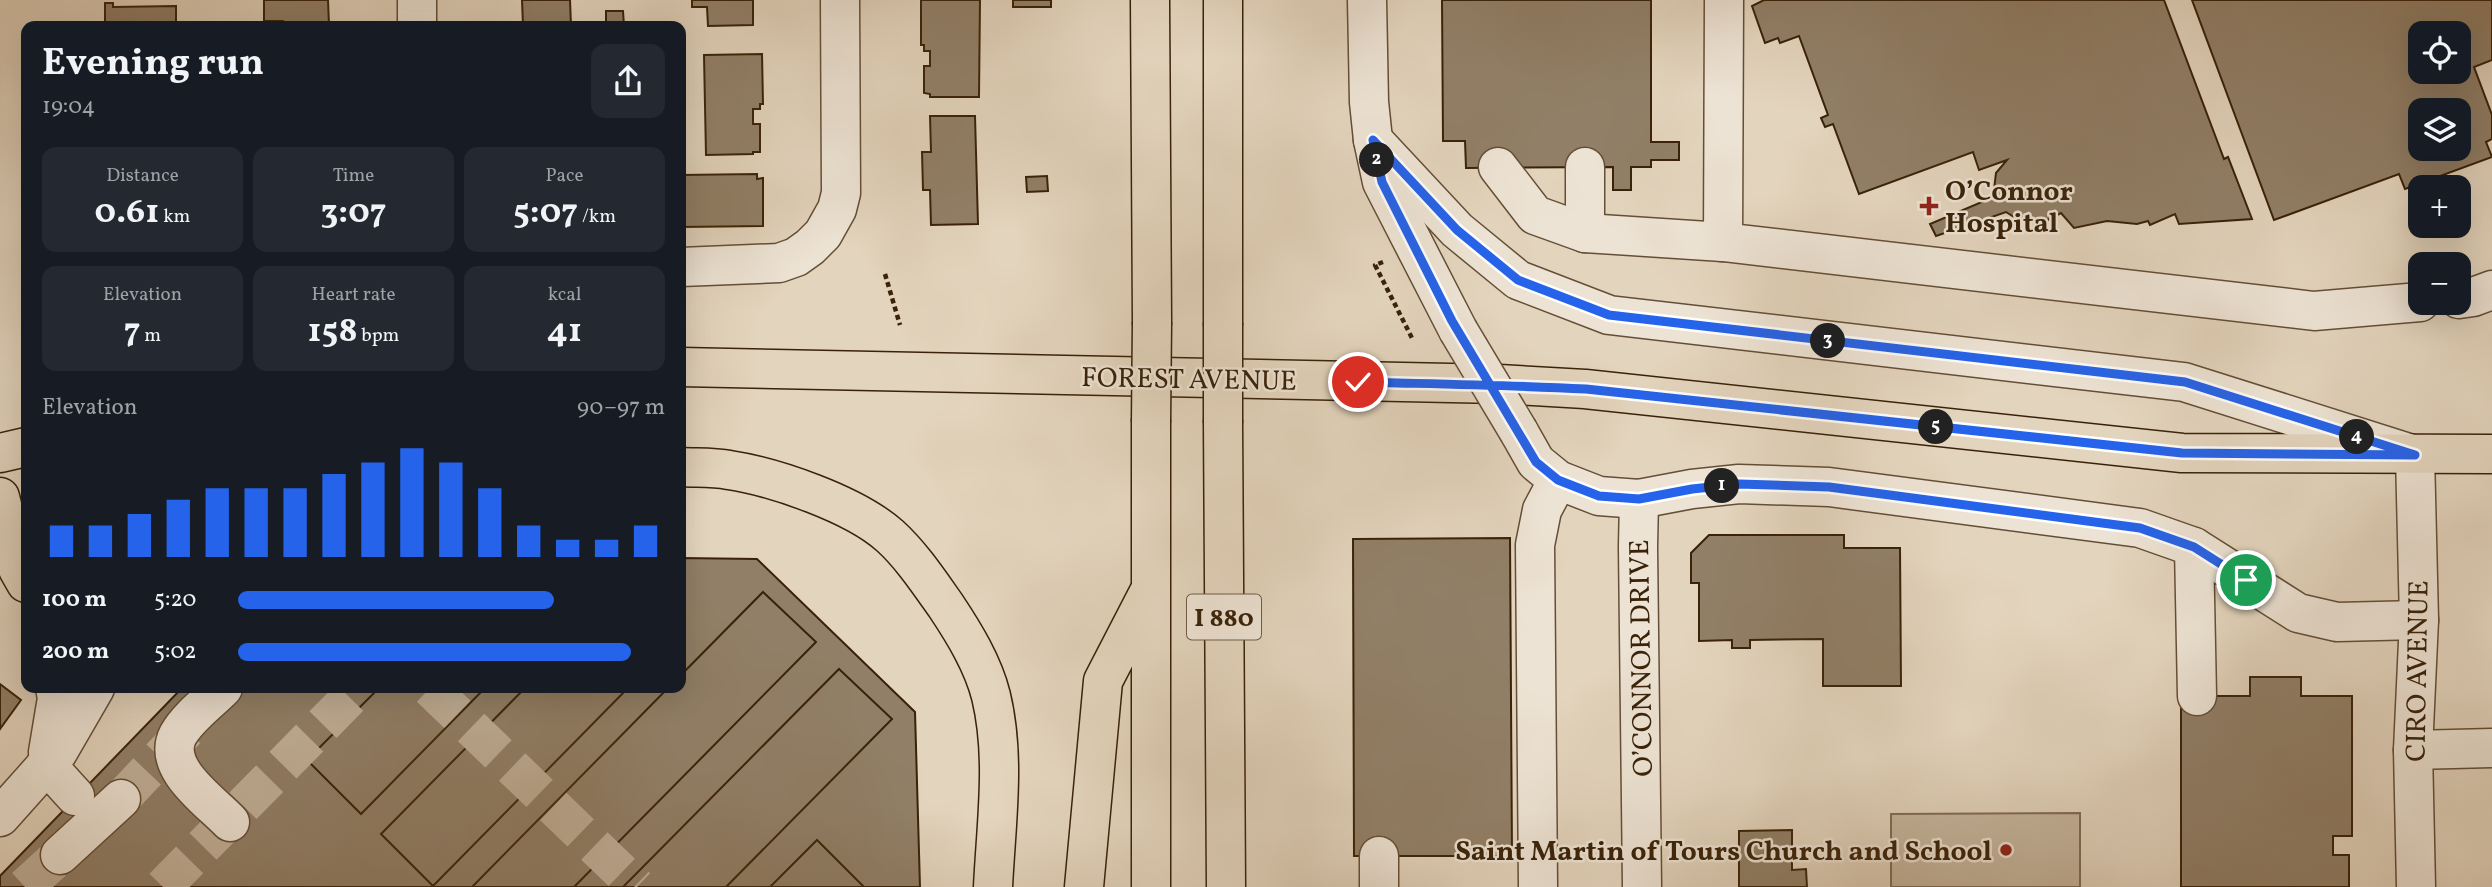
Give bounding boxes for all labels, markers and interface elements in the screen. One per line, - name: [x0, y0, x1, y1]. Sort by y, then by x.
- map controls: [2408, 21, 2471, 315]
- button: locate: [2408, 21, 2471, 84]
- text: Evening run: [42, 38, 264, 91]
- button: share: [591, 44, 665, 118]
- text: 19:04: [42, 91, 95, 123]
- button: layers: [2408, 98, 2471, 161]
- pin: 2: [1360, 142, 1394, 178]
- text: 2: [1372, 146, 1381, 172]
- text: Distance: [106, 163, 179, 189]
- text: Time: [333, 163, 374, 189]
- text: Pace: [545, 163, 584, 189]
- place label: O’Connor Hospital: [1945, 173, 2073, 244]
- button: +: [2408, 175, 2471, 238]
- text: 0.61: [95, 189, 159, 237]
- text: 3:07: [320, 189, 387, 237]
- text: 5:07: [513, 189, 578, 237]
- marker: O’Connor Hospital: [1919, 196, 1939, 216]
- text: km: [159, 204, 190, 230]
- text: /km: [578, 204, 616, 230]
- button: −: [2408, 252, 2471, 315]
- text: Elevation: [103, 282, 182, 308]
- text: Heart rate: [312, 282, 395, 308]
- text: kcal: [548, 282, 581, 308]
- text: 7: [124, 308, 141, 356]
- text: 158: [308, 308, 358, 356]
- text: 41: [547, 308, 582, 356]
- text: m: [141, 323, 161, 349]
- text: bpm: [358, 323, 399, 349]
- pin: 3: [1811, 324, 1846, 358]
- text: 3: [1823, 327, 1832, 353]
- pin: [1328, 352, 1388, 412]
- street label: FOREST AVENUE: [1081, 359, 1297, 402]
- icon: check: [1339, 363, 1377, 401]
- text: Elevation: [42, 392, 138, 424]
- text: 90–97 m: [577, 392, 665, 424]
- pin: 5: [1918, 410, 1954, 444]
- text: 5: [1931, 413, 1940, 439]
- pin: 4: [2340, 420, 2374, 454]
- text: 4: [2351, 423, 2362, 449]
- pin: 1: [1704, 468, 1740, 504]
- text: 1: [1718, 472, 1725, 498]
- street label: O’CONNOR DRIVE: [1621, 539, 1664, 777]
- pin: [2216, 550, 2276, 610]
- icon: arrive: [2227, 561, 2265, 599]
- street label: CIRO AVENUE: [2397, 580, 2440, 762]
- text: 100 m: [42, 584, 107, 616]
- text: 5:20: [154, 584, 196, 616]
- road number: I 880: [1187, 594, 1261, 639]
- text: 200 m: [42, 636, 109, 668]
- text: 5:02: [154, 636, 197, 668]
- place label: Saint Martin of Tours Church and School: [1455, 833, 1992, 872]
- marker: Saint Martin of Tours Church and School: [1998, 842, 2014, 858]

